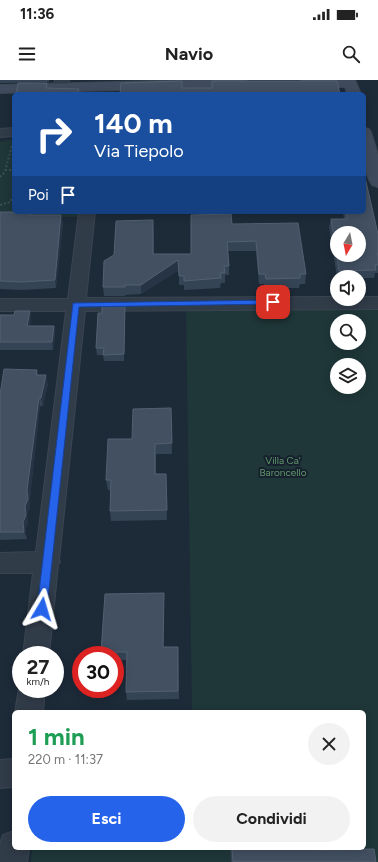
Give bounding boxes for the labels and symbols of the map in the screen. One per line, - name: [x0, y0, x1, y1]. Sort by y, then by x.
- north arrow: [330, 226, 366, 262]
- pin: [256, 285, 290, 319]
- park label: Villa Ca' Baroncello: [259, 454, 307, 479]
- position arrow: [21, 588, 63, 630]
- speed limit sign: 30: [72, 646, 124, 698]

